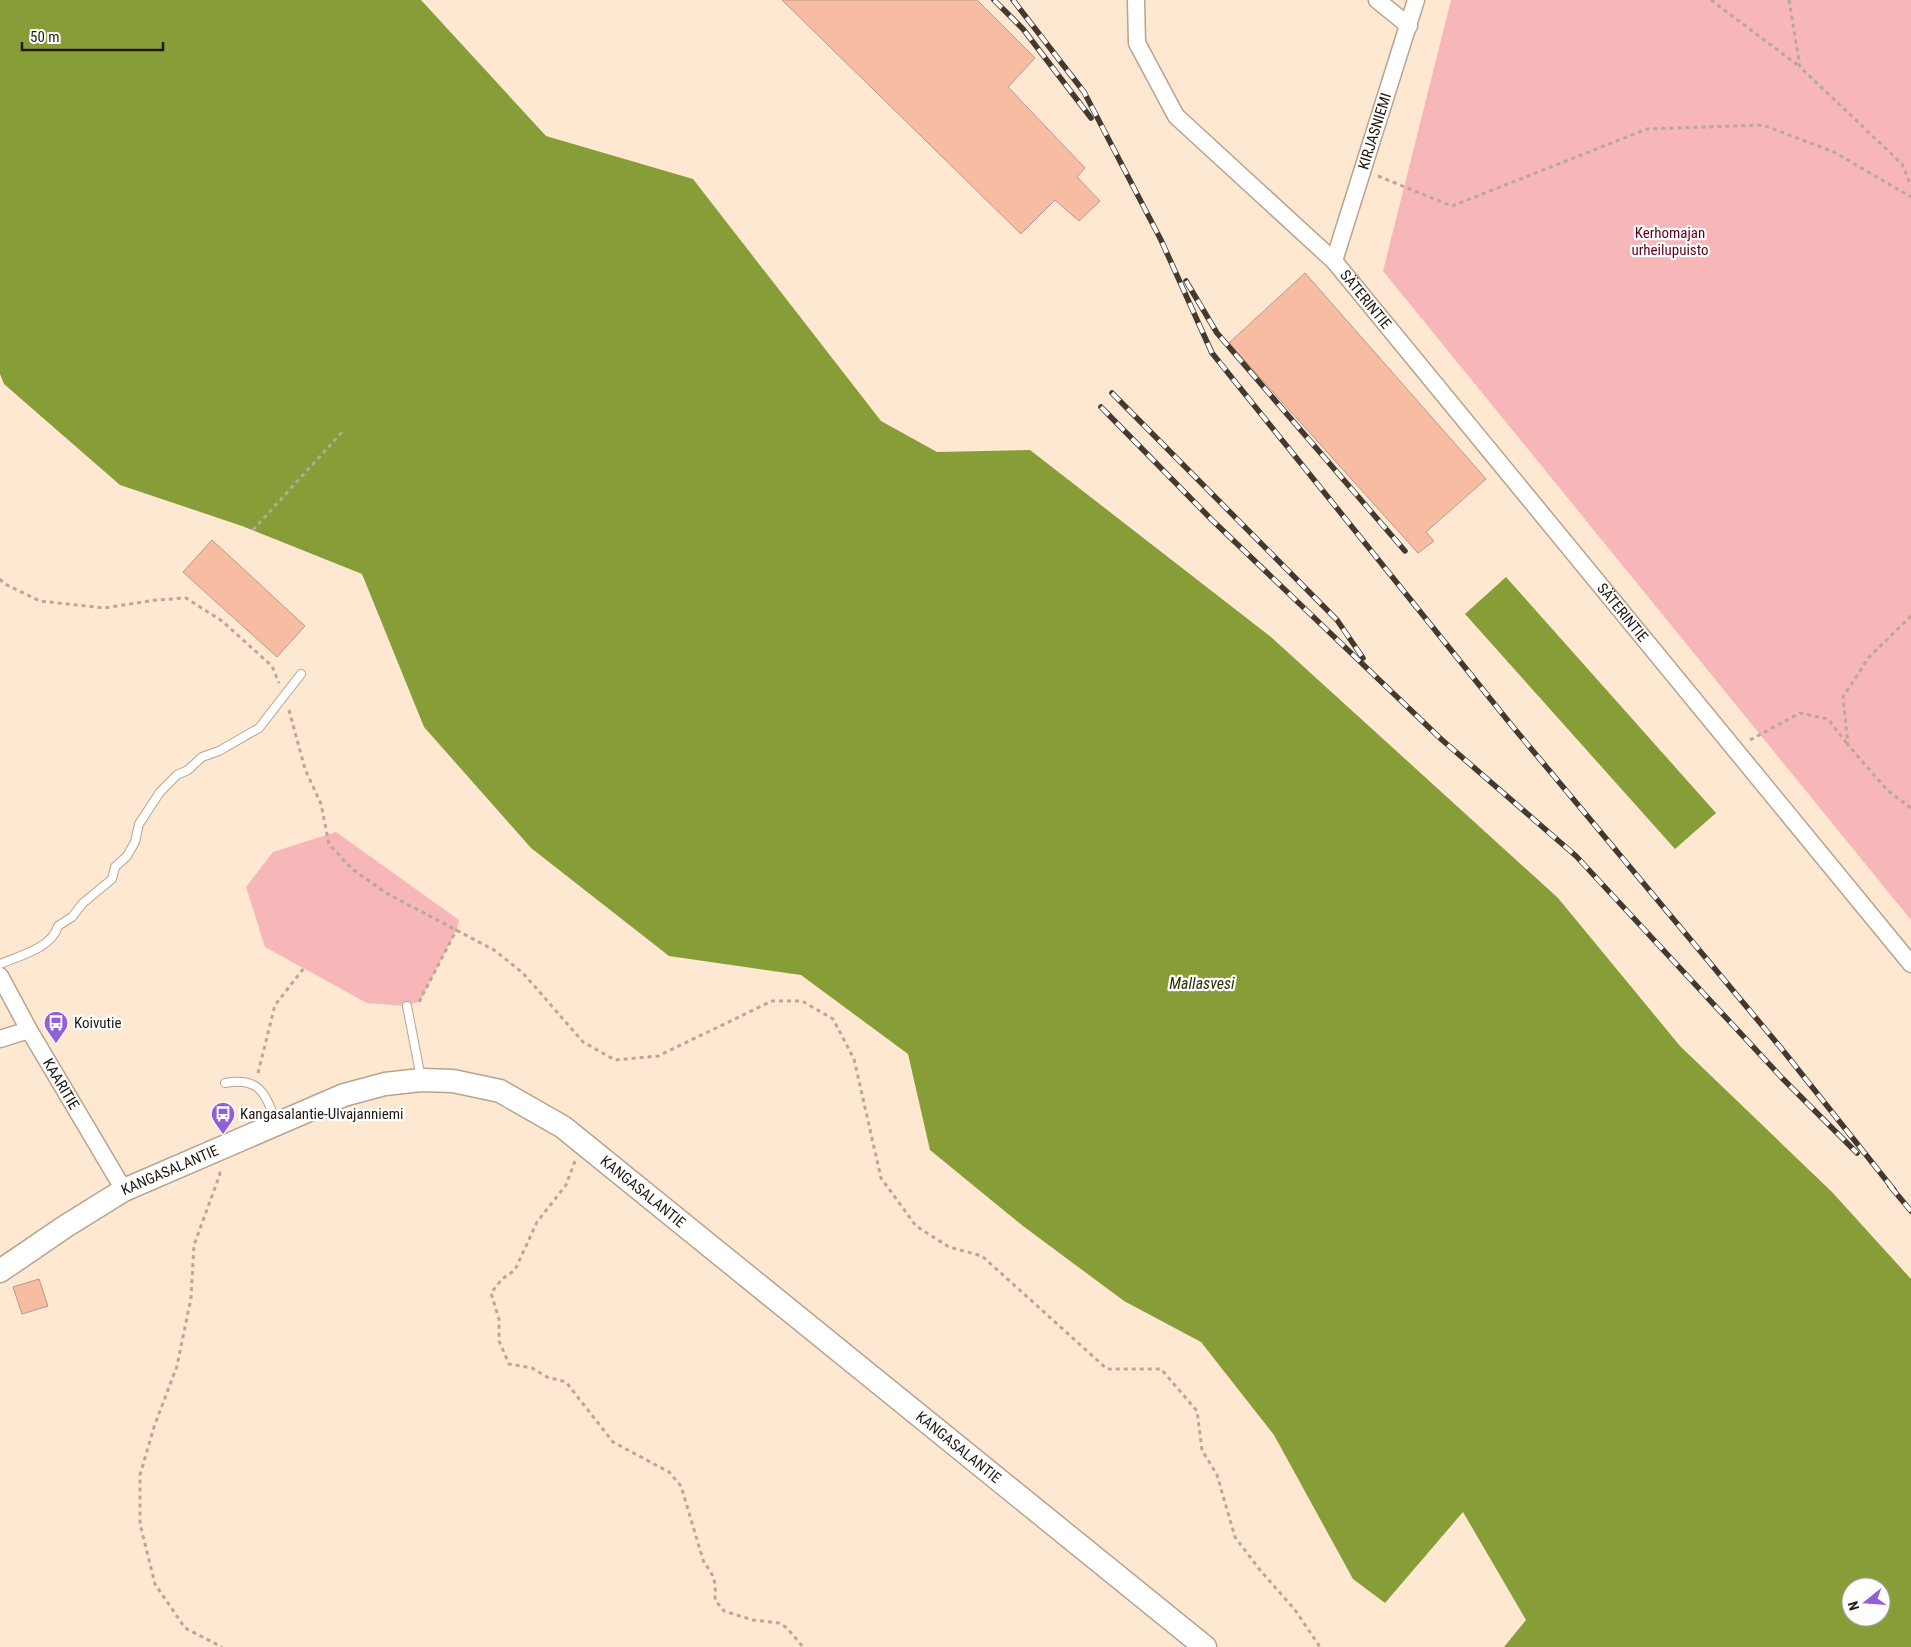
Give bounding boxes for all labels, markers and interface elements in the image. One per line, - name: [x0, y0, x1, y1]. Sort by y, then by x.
- scale bar: [22, 20, 164, 52]
- text: 50 m: [30, 28, 60, 46]
- street label: KIRJASNIEMI: [1354, 91, 1395, 172]
- park label: Kerhomajan urheilupuisto: [1632, 224, 1709, 259]
- street label: SÄTERINTIE: [1336, 266, 1395, 332]
- street label: SÄTERINTIE: [1593, 580, 1652, 646]
- water label: Mallasvesi: [1169, 974, 1235, 993]
- bus stop icon: Koivutie: [43, 1010, 69, 1044]
- place label: Koivutie: [74, 1014, 122, 1032]
- street label: KAARITIE: [39, 1055, 83, 1113]
- bus stop icon: Kangasalantie-Ulvajanniemi: [210, 1101, 236, 1135]
- place label: Kangasalantie-Ulvajanniemi: [240, 1105, 403, 1123]
- street label: KANGASALANTIE: [118, 1141, 221, 1199]
- street label: KANGASALANTIE: [597, 1152, 689, 1232]
- street label: KANGASALANTIE: [912, 1408, 1005, 1487]
- north arrow: [1841, 1577, 1891, 1627]
- text: N: [1845, 1599, 1862, 1612]

